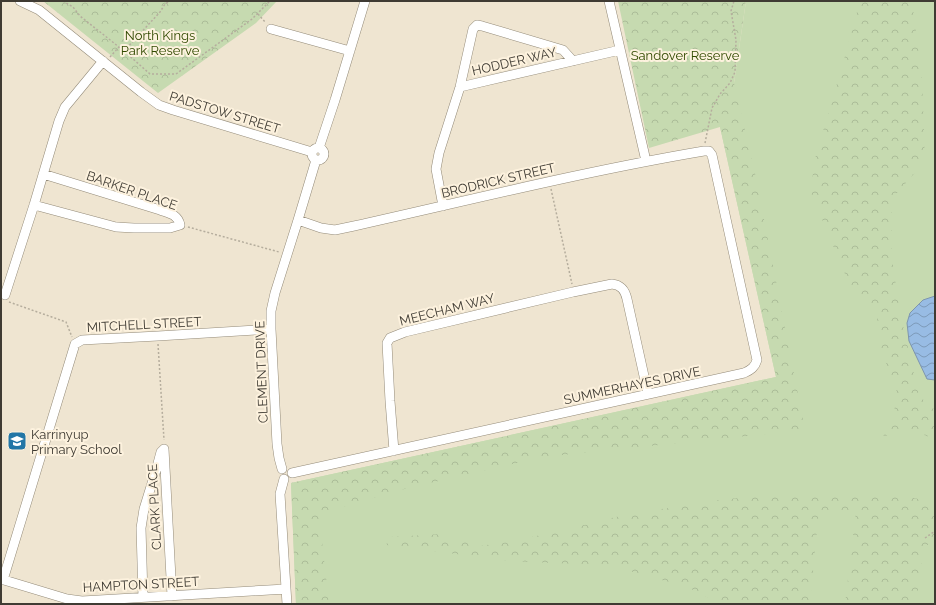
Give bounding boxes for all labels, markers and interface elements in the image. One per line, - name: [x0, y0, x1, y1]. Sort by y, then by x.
- park label: North Kings Park Reserve: [121, 28, 200, 58]
- street label: HODDER WAY: [470, 44, 558, 78]
- park label: Sandover Reserve: [631, 48, 740, 63]
- street label: PADSTOW STREET: [168, 89, 282, 136]
- street label: BRODRICK STREET: [440, 160, 557, 201]
- street label: BARKER PLACE: [85, 168, 179, 213]
- street label: MEECHAM WAY: [398, 290, 497, 329]
- street label: MITCHELL STREET: [86, 314, 202, 335]
- street label: CLEMENT DRIVE: [252, 320, 271, 423]
- street label: SUMMERHAYES DRIVE: [562, 364, 702, 407]
- place label: Karrinyup Primary School: [31, 427, 122, 457]
- school or university icon: Karrinyup Primary School: [6, 430, 28, 452]
- street label: CLARK PLACE: [145, 463, 164, 550]
- street label: HAMPTON STREET: [82, 574, 200, 595]

